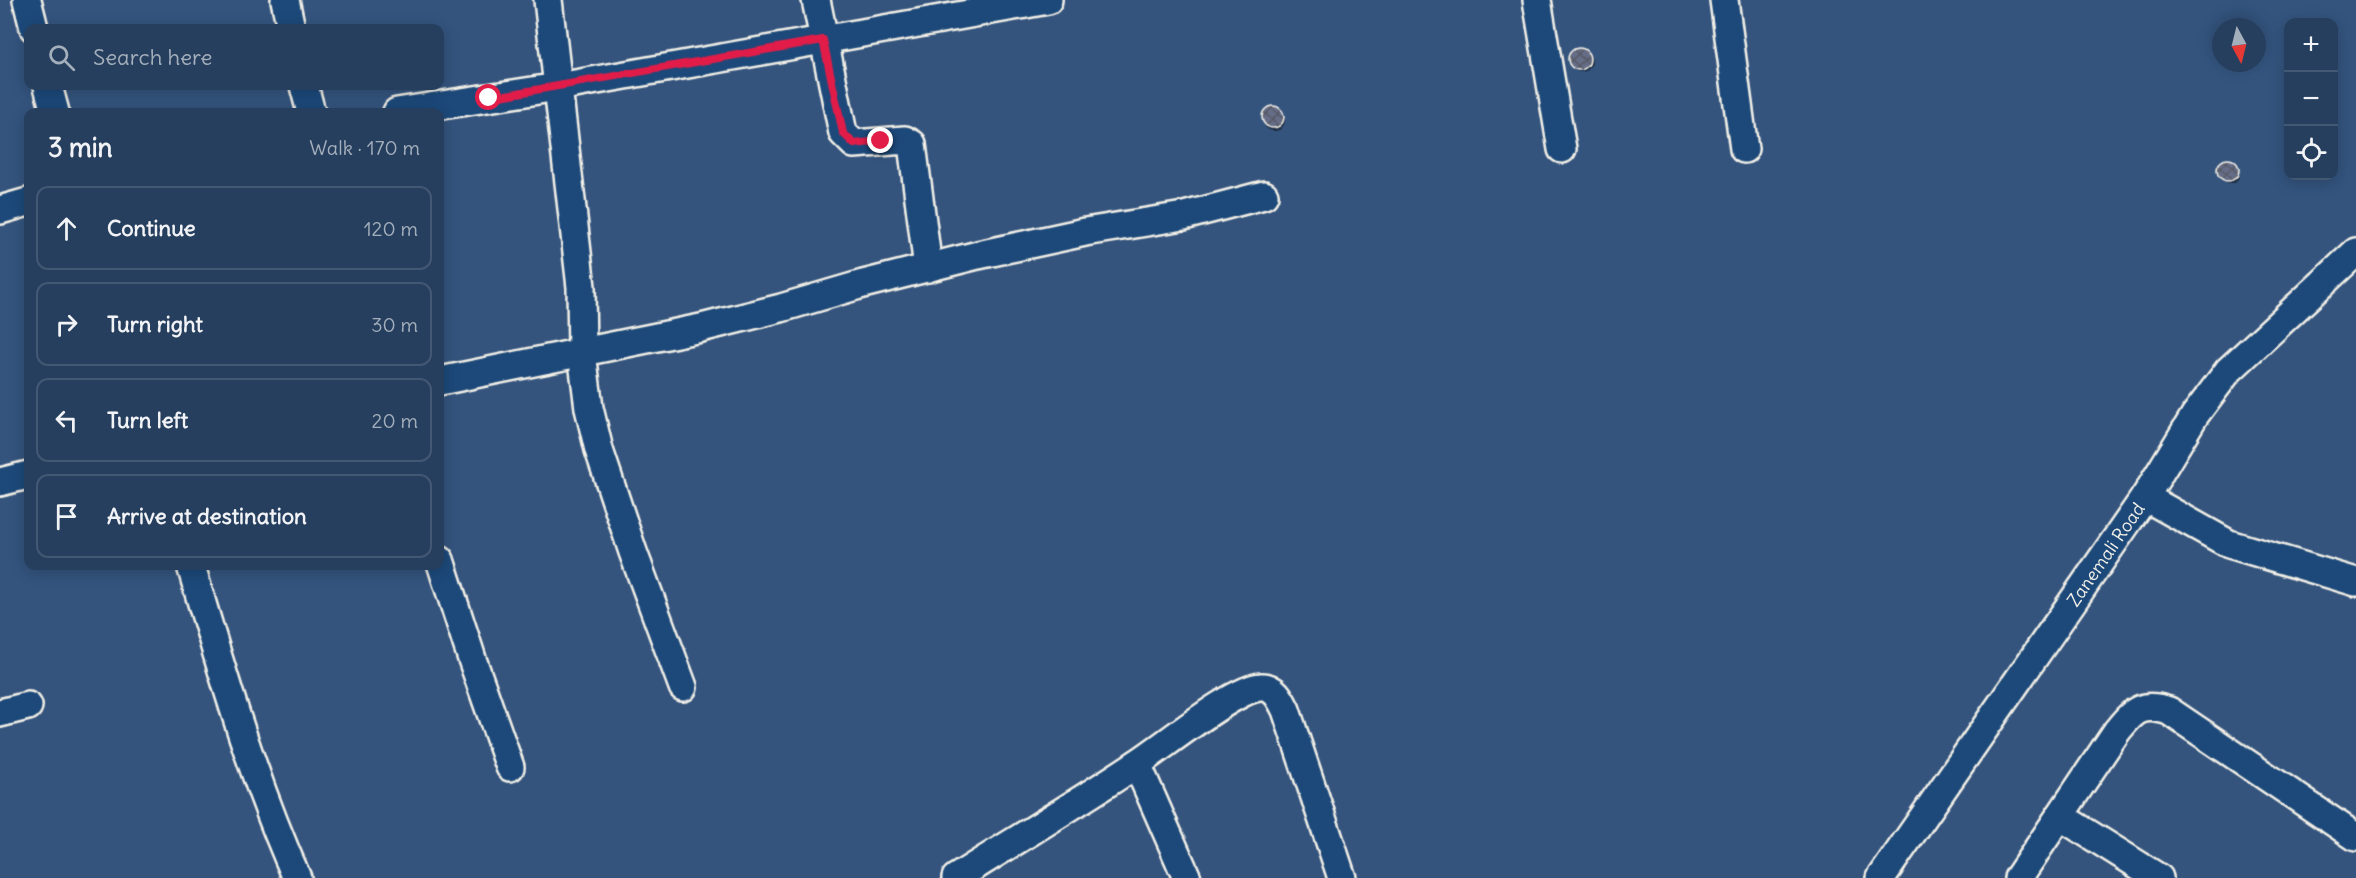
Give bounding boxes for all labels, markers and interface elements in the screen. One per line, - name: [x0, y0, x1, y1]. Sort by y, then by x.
- north arrow: [2212, 18, 2266, 72]
- map controls: [2284, 18, 2338, 180]
- button: +: [2284, 18, 2338, 72]
- search box: [24, 24, 444, 90]
- icon: search: [45, 41, 78, 74]
- text: Search here: [93, 43, 212, 71]
- button: −: [2284, 72, 2338, 126]
- route start: [475, 84, 501, 110]
- button: locate: [2284, 126, 2338, 180]
- route end: [867, 127, 893, 153]
- text: 3 min: [48, 131, 113, 164]
- text: Walk · 170 m: [309, 135, 420, 160]
- icon: ahead: [50, 212, 83, 245]
- text: Continue: [107, 214, 196, 242]
- text: 120 m: [364, 216, 418, 241]
- icon: right: [50, 308, 83, 341]
- text: Turn right: [107, 310, 203, 338]
- text: 30 m: [371, 312, 418, 337]
- icon: left: [50, 404, 83, 437]
- text: Turn left: [107, 406, 188, 434]
- text: 20 m: [372, 408, 418, 433]
- street label: Zanemali Road: [2061, 498, 2150, 610]
- icon: arrive: [50, 500, 83, 533]
- text: Arrive at destination: [107, 502, 307, 530]

